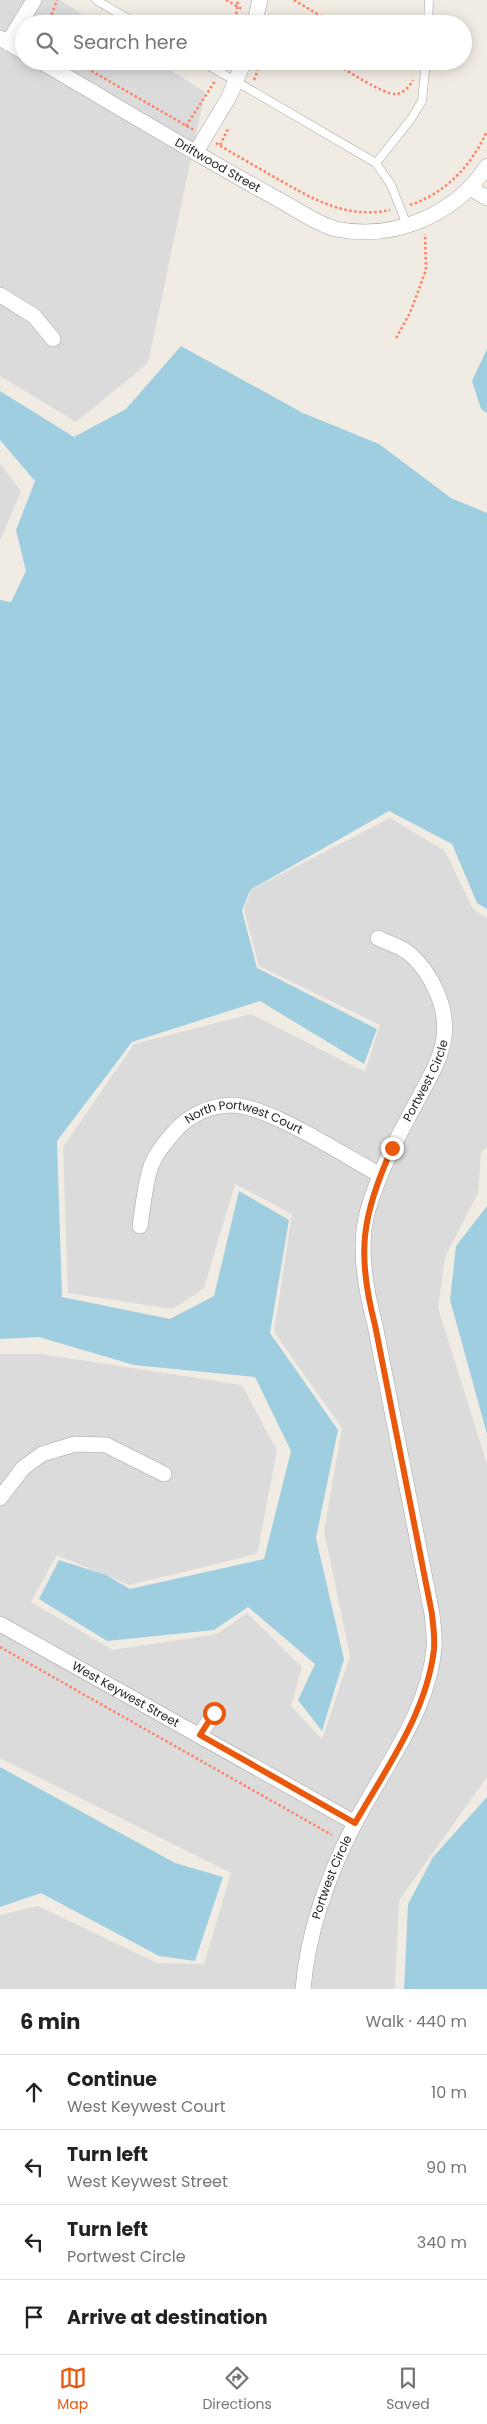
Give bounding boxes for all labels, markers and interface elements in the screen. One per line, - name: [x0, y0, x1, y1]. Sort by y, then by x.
- search box: [15, 15, 472, 70]
- icon: search: [33, 29, 61, 57]
- text: Search here: [73, 29, 187, 56]
- street label: Driftwood Street: [172, 134, 264, 196]
- street label: Portwest Circle: [399, 1038, 452, 1124]
- street label: North Portwest Court: [181, 1096, 306, 1138]
- route end: [381, 1137, 404, 1160]
- street label: West Keywest Street: [69, 1657, 183, 1731]
- route start: [203, 1702, 226, 1725]
- street label: Portwest Circle: [307, 1832, 356, 1921]
- text: 6 min: [20, 2007, 80, 2036]
- text: Walk · 440 m: [366, 2010, 467, 2033]
- text: Continue: [67, 2066, 157, 2093]
- icon: ahead: [20, 2078, 48, 2106]
- text: 10 m: [431, 2081, 467, 2104]
- text: West Keywest Court: [67, 2095, 226, 2118]
- text: Turn left: [67, 2141, 148, 2168]
- icon: left: [20, 2153, 48, 2181]
- text: 90 m: [426, 2156, 467, 2179]
- text: West Keywest Street: [67, 2170, 228, 2193]
- text: Turn left: [67, 2216, 148, 2243]
- icon: left: [20, 2228, 48, 2256]
- text: 340 m: [417, 2231, 467, 2254]
- text: Portwest Circle: [67, 2245, 186, 2268]
- icon: arrive: [20, 2303, 48, 2331]
- text: Arrive at destination: [67, 2304, 268, 2331]
- tab: Map: [57, 2364, 88, 2415]
- tab: Directions: [202, 2364, 272, 2415]
- tab: Saved: [386, 2364, 430, 2415]

